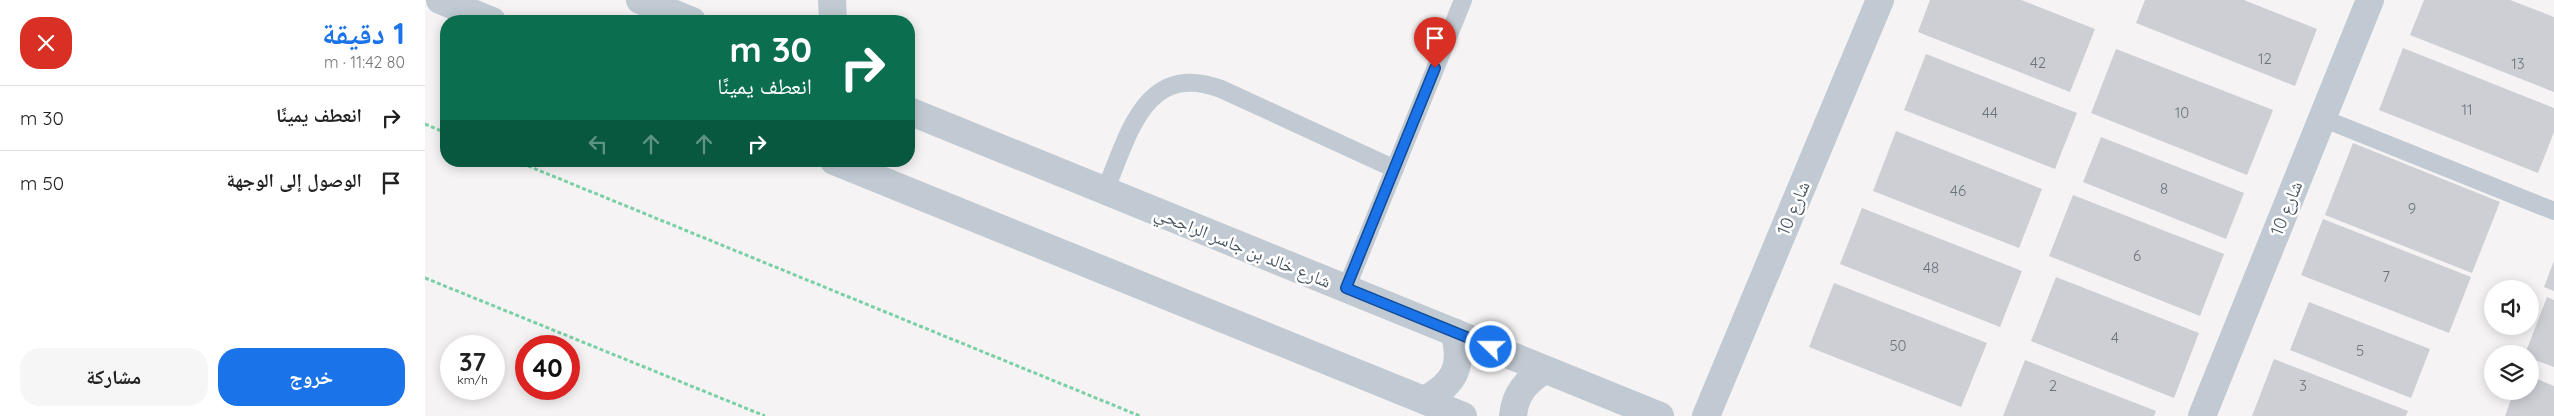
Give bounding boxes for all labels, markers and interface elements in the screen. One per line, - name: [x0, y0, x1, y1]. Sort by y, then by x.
- text: 1 دقيقة: [322, 14, 405, 52]
- button: close: [20, 17, 72, 69]
- pin: [1414, 17, 1456, 68]
- icon: arrive: [1421, 24, 1449, 52]
- text: 30 m: [730, 27, 812, 71]
- icon: right: [830, 35, 895, 100]
- house number: 12: [2258, 49, 2272, 68]
- text: 80 m · 11:42: [324, 52, 405, 72]
- house number: 42: [2030, 53, 2046, 72]
- house number: 13: [2511, 54, 2525, 73]
- text: انعطف يمينًا: [717, 72, 812, 100]
- house number: 11: [2461, 100, 2473, 119]
- text: انعطف يمينًا: [276, 103, 362, 127]
- house number: 44: [1982, 103, 1998, 122]
- house number: 10: [2175, 103, 2189, 122]
- icon: right: [377, 104, 405, 132]
- text: 30 m: [20, 106, 64, 130]
- icon: left: [584, 130, 612, 158]
- icon: ahead: [637, 130, 665, 158]
- icon: ahead: [690, 130, 718, 158]
- icon: right: [743, 130, 771, 158]
- text: الوصول إلى الوجهة: [226, 168, 362, 192]
- icon: arrive: [377, 169, 405, 197]
- text: 50 m: [20, 171, 64, 195]
- street label: شارع 10: [1771, 177, 1815, 239]
- street label: شارع 10: [2265, 177, 2307, 239]
- house number: 8: [2160, 179, 2168, 198]
- house number: 46: [1950, 181, 1966, 200]
- house number: 9: [2408, 199, 2416, 218]
- street label: شارع خالد بن جاسر الراجحي: [1150, 201, 1335, 296]
- house number: 6: [2133, 246, 2141, 265]
- house number: 48: [1923, 258, 1939, 277]
- house number: 7: [2382, 267, 2390, 286]
- map controls: [2484, 280, 2539, 400]
- button: sound: [2484, 280, 2539, 335]
- position arrow: [1464, 320, 1516, 372]
- house number: 4: [2111, 328, 2119, 347]
- speed limit sign: 40: [515, 335, 580, 400]
- house number: 50: [1889, 336, 1907, 355]
- house number: 5: [2356, 341, 2364, 360]
- button: layers: [2484, 345, 2539, 400]
- text: 37: [459, 346, 486, 377]
- button: مشاركة: [20, 348, 208, 406]
- button: خروج: [218, 348, 405, 406]
- text: km/h: [457, 372, 488, 387]
- house number: 2: [2049, 376, 2057, 395]
- house number: 3: [2299, 376, 2307, 395]

